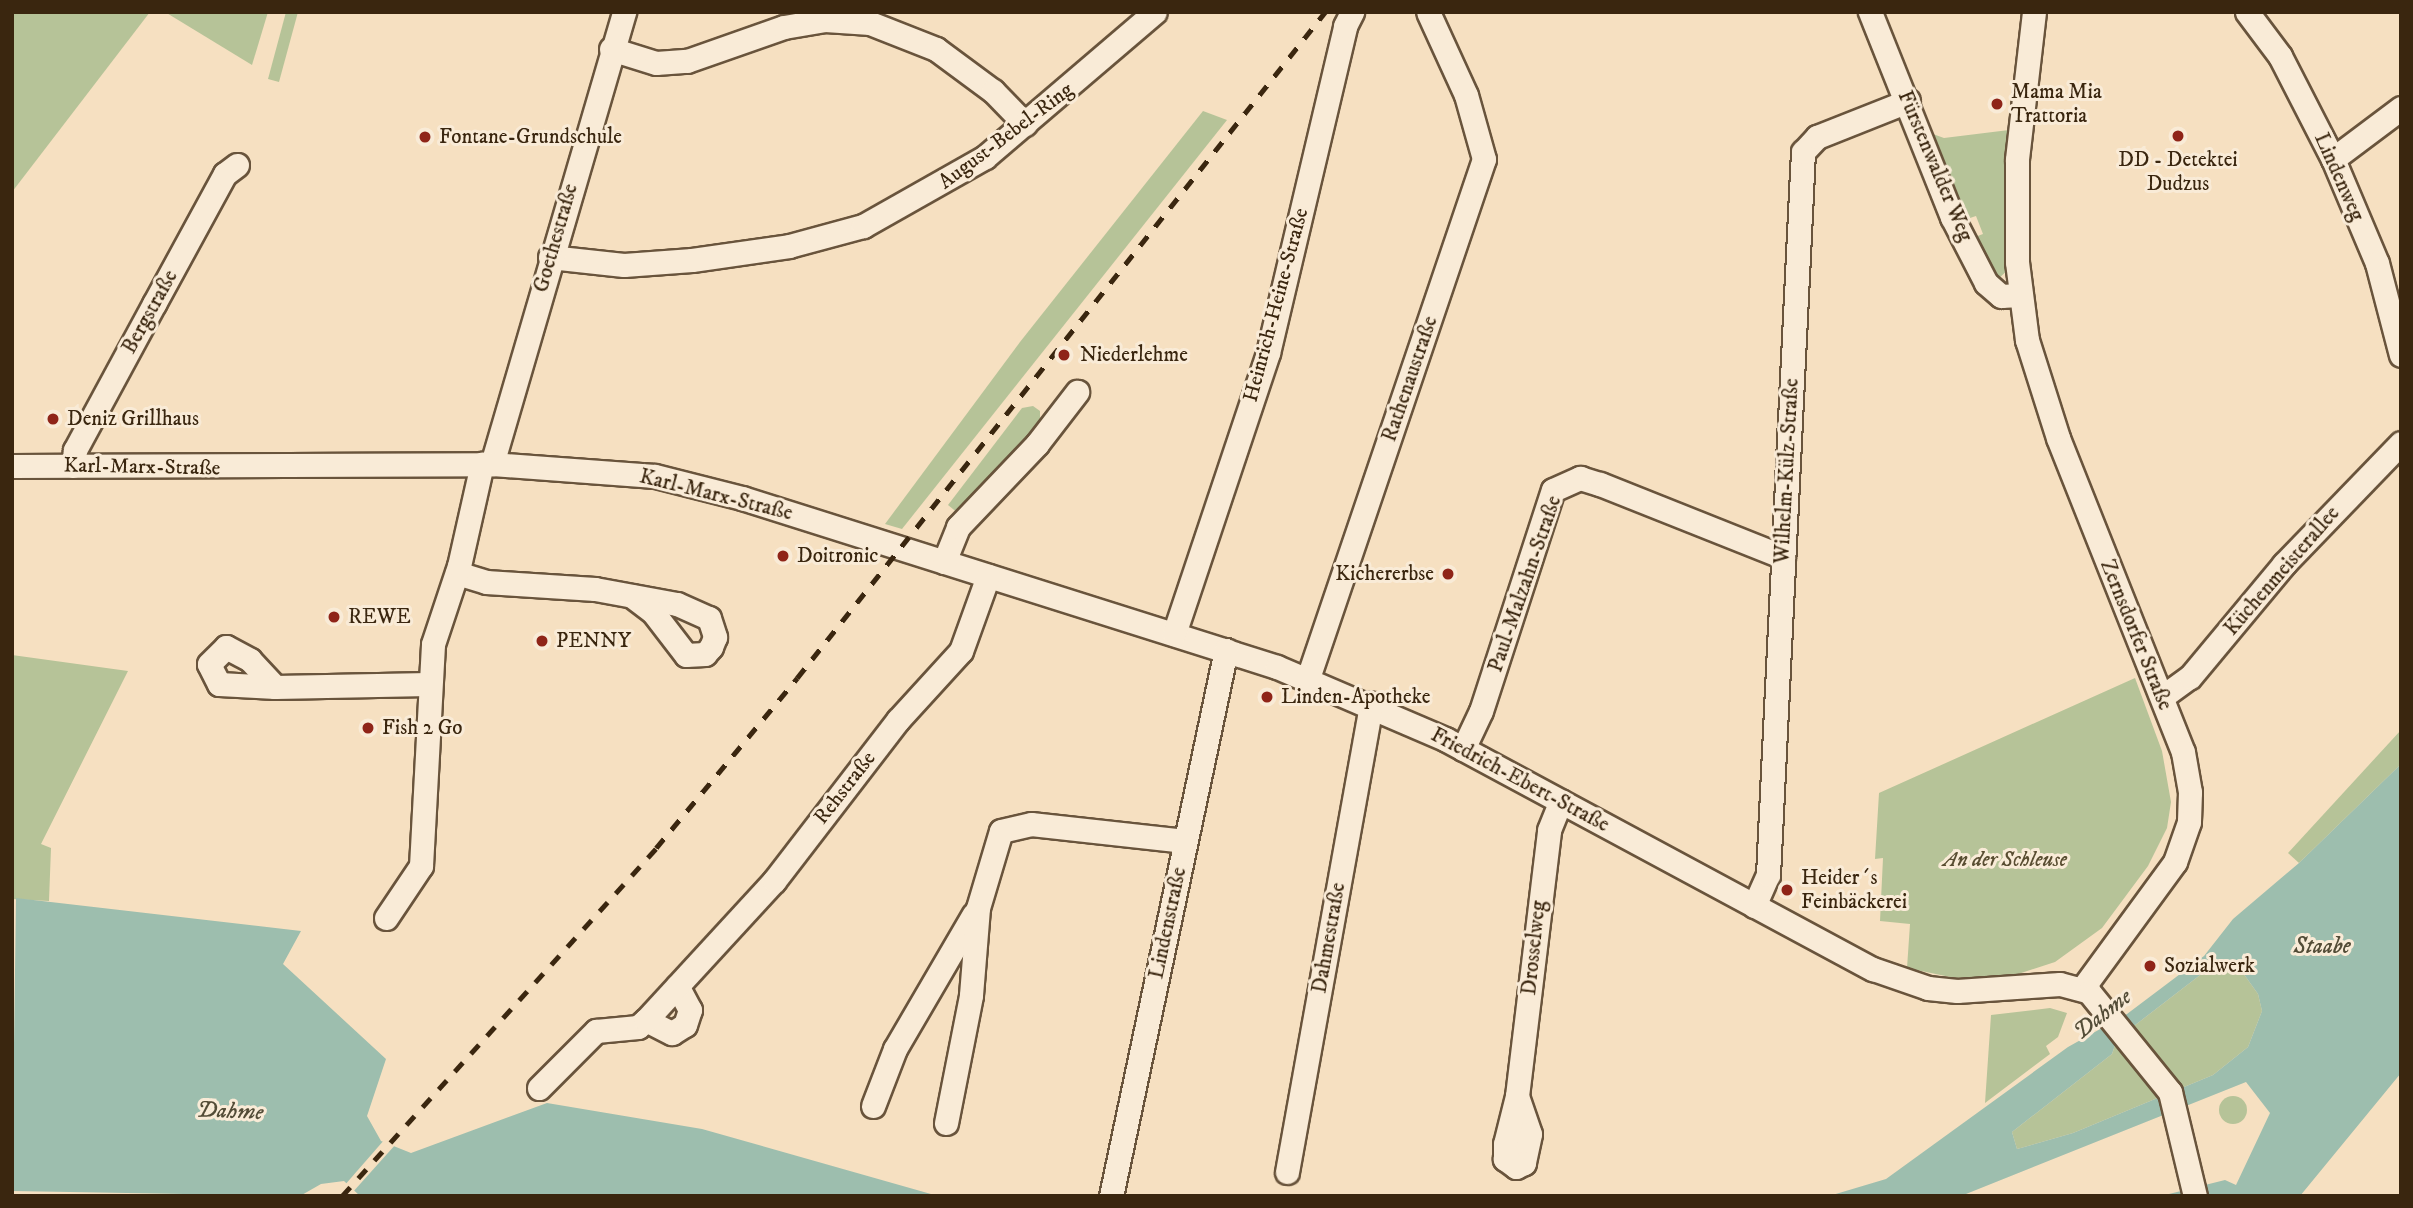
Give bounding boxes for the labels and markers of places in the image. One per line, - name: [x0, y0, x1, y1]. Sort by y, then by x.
- place label: Mama Mia Trattoria: [2011, 79, 2102, 129]
- marker: Mama Mia Trattoria: [1989, 96, 2005, 112]
- place label: Fontane-Grundschule: [439, 124, 622, 150]
- marker: DD - Detektei Dudzus: [2170, 128, 2186, 144]
- marker: Fontane-Grundschule: [417, 129, 433, 145]
- place label: DD - Detektei Dudzus: [2118, 147, 2238, 197]
- place label: Niederlehme: [1080, 342, 1188, 368]
- marker: Niederlehme: [1054, 345, 1074, 365]
- place label: Deniz Grillhaus: [67, 406, 199, 432]
- marker: Deniz Grillhaus: [45, 411, 61, 427]
- place label: Doitronic: [797, 543, 878, 569]
- marker: Doitronic: [775, 548, 791, 564]
- place label: Kichererbse: [1335, 561, 1434, 587]
- marker: Kichererbse: [1440, 566, 1456, 582]
- place label: REWE: [348, 604, 411, 630]
- marker: REWE: [326, 609, 342, 625]
- place label: PENNY: [556, 628, 631, 654]
- marker: PENNY: [534, 633, 550, 649]
- place label: Linden-Apotheke: [1281, 684, 1431, 710]
- marker: Linden-Apotheke: [1259, 689, 1275, 705]
- place label: Fish 2 Go: [382, 715, 463, 741]
- marker: Fish 2 Go: [360, 720, 376, 736]
- place label: Heider´s Feinbäckerei: [1801, 865, 1907, 915]
- marker: Heider´s Feinbäckerei: [1779, 882, 1795, 898]
- place label: Sozialwerk: [2164, 953, 2255, 979]
- marker: Sozialwerk: [2142, 958, 2158, 974]

